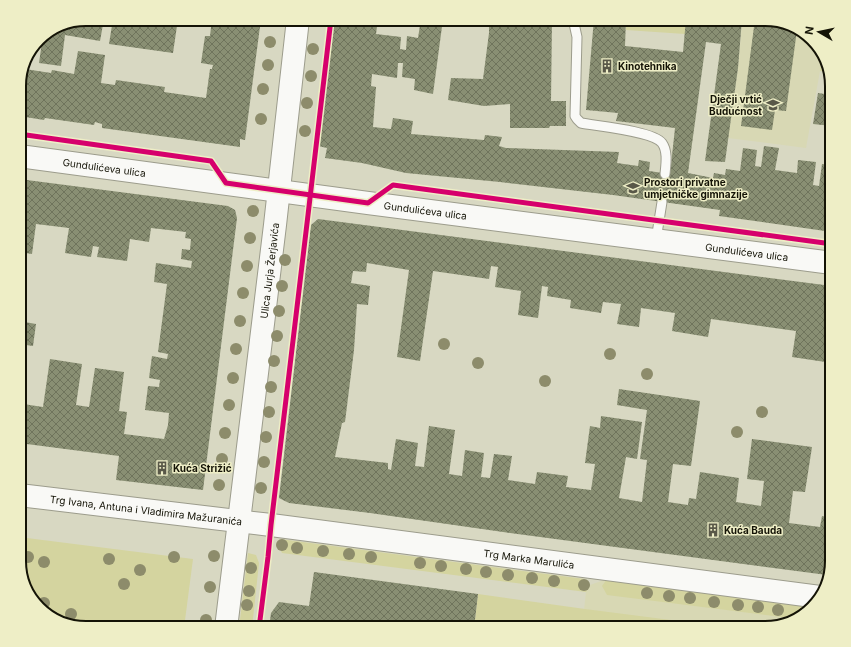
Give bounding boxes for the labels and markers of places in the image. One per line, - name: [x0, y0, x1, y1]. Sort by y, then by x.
- building icon: Kinotehnika: [599, 58, 615, 74]
- place label: Kinotehnika: [618, 60, 677, 72]
- place label: Dječji vrtić Budućnost: [709, 93, 762, 117]
- school or university icon: Dječji vrtić Budućnost: [765, 97, 781, 113]
- place label: Prostori privatne umjetničke gimnazije: [644, 176, 748, 201]
- school or university icon: Prostori privatne umjetničke gimnazije: [625, 180, 641, 196]
- building icon: Kuća Strižić: [154, 460, 170, 476]
- place label: Kuća Strižić: [173, 462, 232, 474]
- building icon: Kuća Bauda: [705, 522, 721, 538]
- place label: Kuća Bauda: [724, 524, 782, 536]

